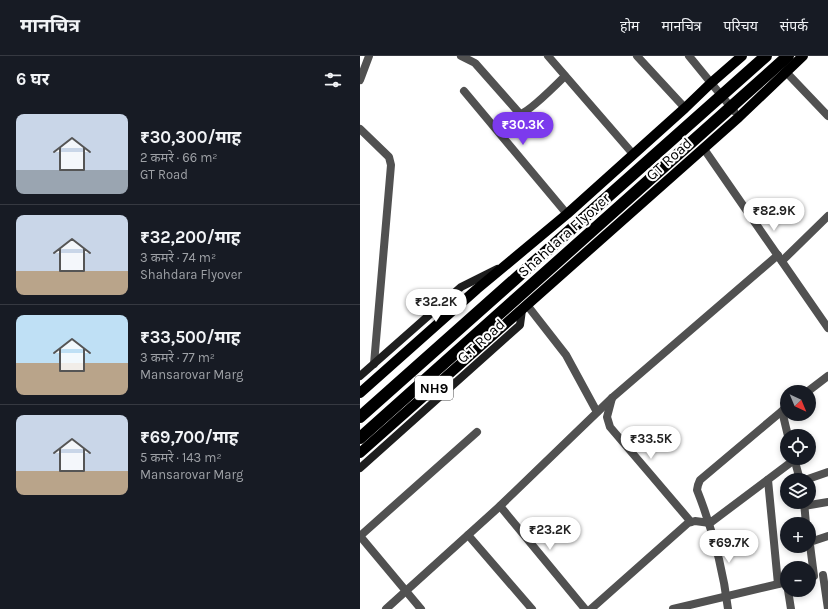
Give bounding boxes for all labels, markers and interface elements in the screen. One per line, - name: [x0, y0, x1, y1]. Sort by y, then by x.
- text: मानचित्र: [20, 15, 80, 37]
- text: होम: [620, 18, 639, 35]
- text: मानचित्र: [661, 18, 702, 35]
- text: परिचय: [724, 18, 758, 35]
- text: संपर्क: [780, 18, 808, 35]
- text: 6 घर: [16, 69, 49, 89]
- icon: filters: [322, 69, 344, 91]
- pin: ₹30.3K: [490, 112, 556, 146]
- text: ₹30.3K: [501, 117, 545, 132]
- text: ₹30,300/माह: [140, 127, 241, 147]
- icon: home: [48, 130, 96, 178]
- street label: GT Road: [642, 134, 696, 184]
- text: 2 कमरे · 66 m²: [140, 150, 218, 165]
- text: GT Road: [140, 167, 188, 182]
- street label: Shahdara Flyover: [514, 189, 614, 281]
- pin: ₹82.9K: [741, 198, 807, 232]
- text: ₹82.9K: [753, 203, 795, 218]
- text: ₹32,200/माह: [140, 227, 240, 247]
- icon: home: [48, 231, 96, 279]
- text: 3 कमरे · 74 m²: [140, 250, 216, 265]
- text: Shahdara Flyover: [140, 267, 242, 282]
- pin: ₹32.2K: [403, 289, 469, 323]
- text: ₹32.2K: [415, 294, 457, 309]
- street label: G.T Road: [453, 315, 509, 367]
- text: ₹33,500/माह: [140, 327, 240, 347]
- icon: home: [48, 331, 96, 379]
- text: 3 कमरे · 77 m²: [140, 350, 215, 365]
- text: Mansarovar Marg: [140, 367, 243, 382]
- road number: NH9: [415, 376, 453, 400]
- north arrow: [780, 385, 816, 421]
- map controls: [780, 385, 816, 597]
- pin: ₹33.5K: [618, 426, 684, 460]
- text: ₹69,700/माह: [140, 427, 238, 447]
- button: locate: [780, 429, 816, 465]
- icon: home: [48, 431, 96, 479]
- text: ₹33.5K: [630, 431, 672, 446]
- text: 5 कमरे · 143 m²: [140, 450, 222, 465]
- text: Mansarovar Marg: [140, 467, 243, 482]
- button: layers: [780, 473, 816, 509]
- pin: ₹23.2K: [517, 517, 583, 551]
- button: +: [780, 517, 816, 553]
- text: ₹23.2K: [529, 522, 571, 537]
- pin: ₹69.7K: [696, 530, 762, 564]
- text: ₹69.7K: [708, 535, 750, 550]
- button: −: [780, 561, 816, 597]

